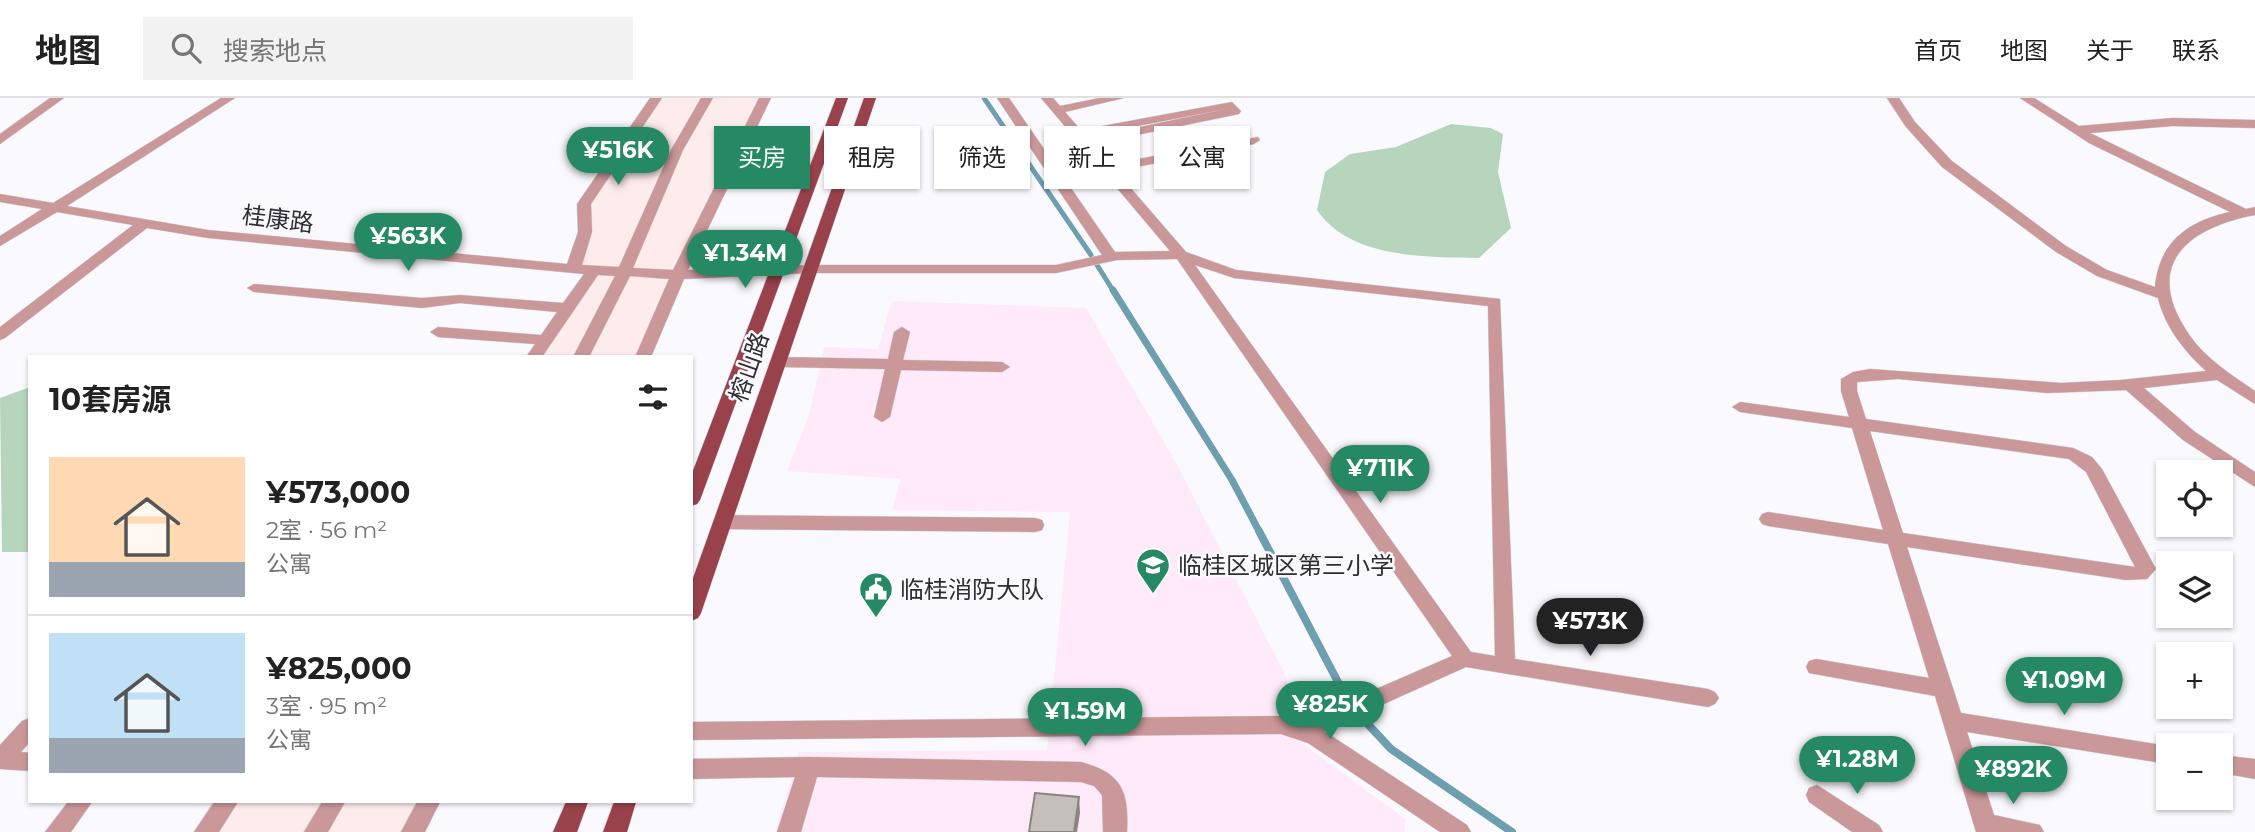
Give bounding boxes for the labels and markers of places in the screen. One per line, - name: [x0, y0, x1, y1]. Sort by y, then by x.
- pin: ¥516K: [569, 127, 667, 187]
- pin: ¥563K: [359, 214, 457, 273]
- pin: ¥1.34M: [688, 230, 802, 290]
- pin: ¥711K: [1331, 446, 1429, 505]
- school or university icon: 临桂区城区第三小学: [1134, 546, 1172, 595]
- place label: 临桂区城区第三小学: [1178, 551, 1394, 580]
- public building icon: 临桂消防大队: [857, 570, 895, 619]
- place label: 临桂消防大队: [900, 575, 1044, 604]
- pin: ¥573K: [1541, 598, 1639, 658]
- pin: ¥1.09M: [2007, 658, 2121, 717]
- pin: ¥825K: [1281, 682, 1379, 741]
- pin: ¥1.59M: [1028, 688, 1142, 748]
- pin: ¥1.28M: [1800, 736, 1914, 796]
- pin: ¥892K: [1964, 746, 2062, 806]

